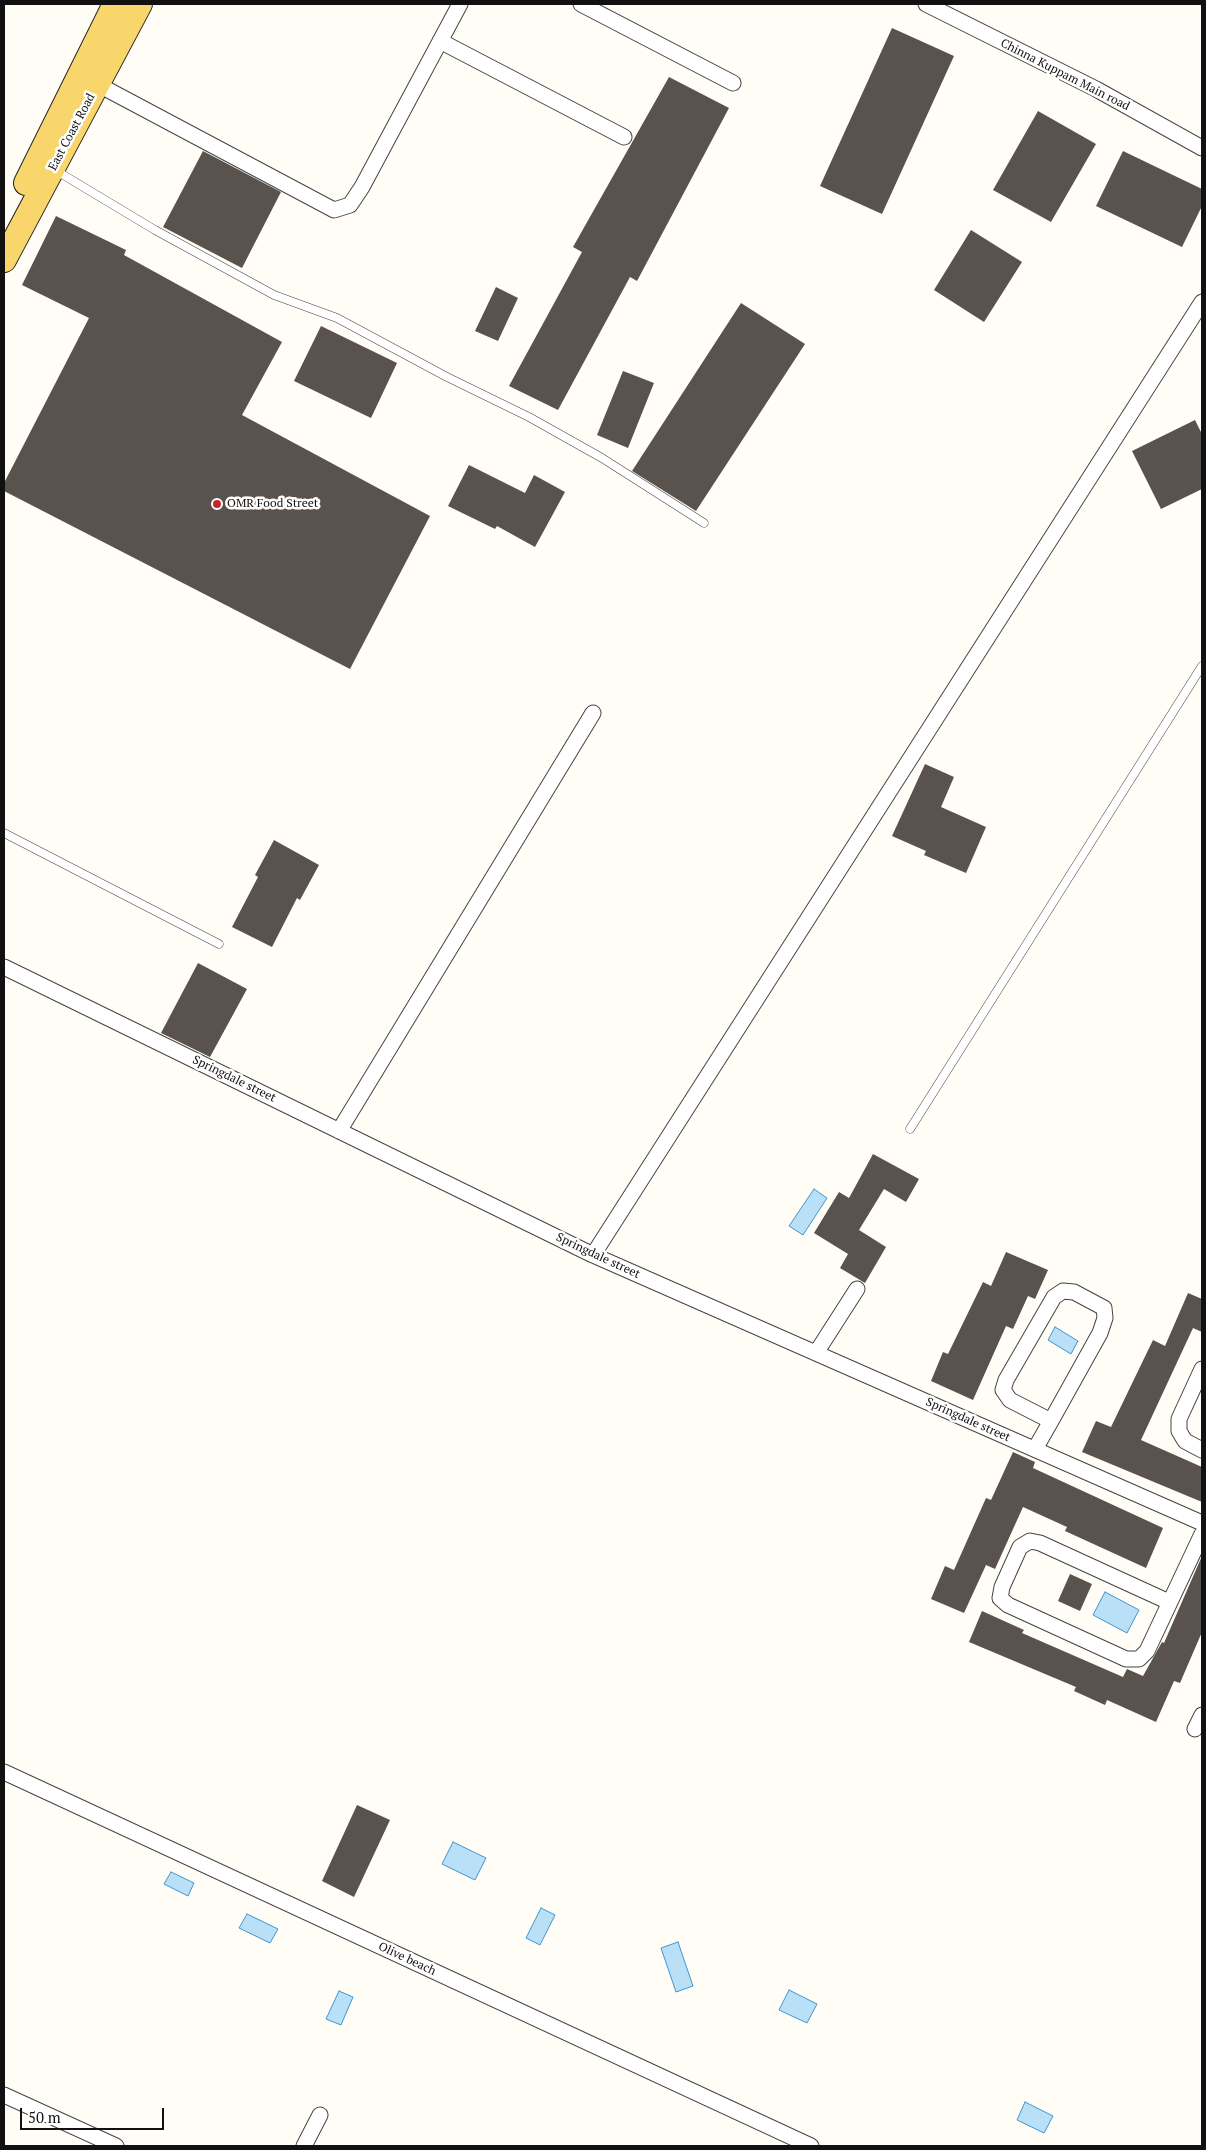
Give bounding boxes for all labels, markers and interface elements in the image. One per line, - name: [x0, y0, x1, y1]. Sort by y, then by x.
- street label: Chinna Kuppam Main road: [998, 36, 1132, 114]
- street label: East Coast Road: [46, 91, 98, 173]
- place label: OMR Food Street: [227, 497, 318, 511]
- marker: OMR Food Street: [211, 498, 223, 510]
- street label: Springdale street: [190, 1053, 278, 1105]
- street label: Springdale street: [554, 1230, 642, 1282]
- street label: Springdale street: [924, 1395, 1012, 1445]
- street label: Olive beach: [376, 1939, 438, 1979]
- scale bar: [22, 2098, 166, 2130]
- text: 50 m: [28, 2107, 61, 2127]

